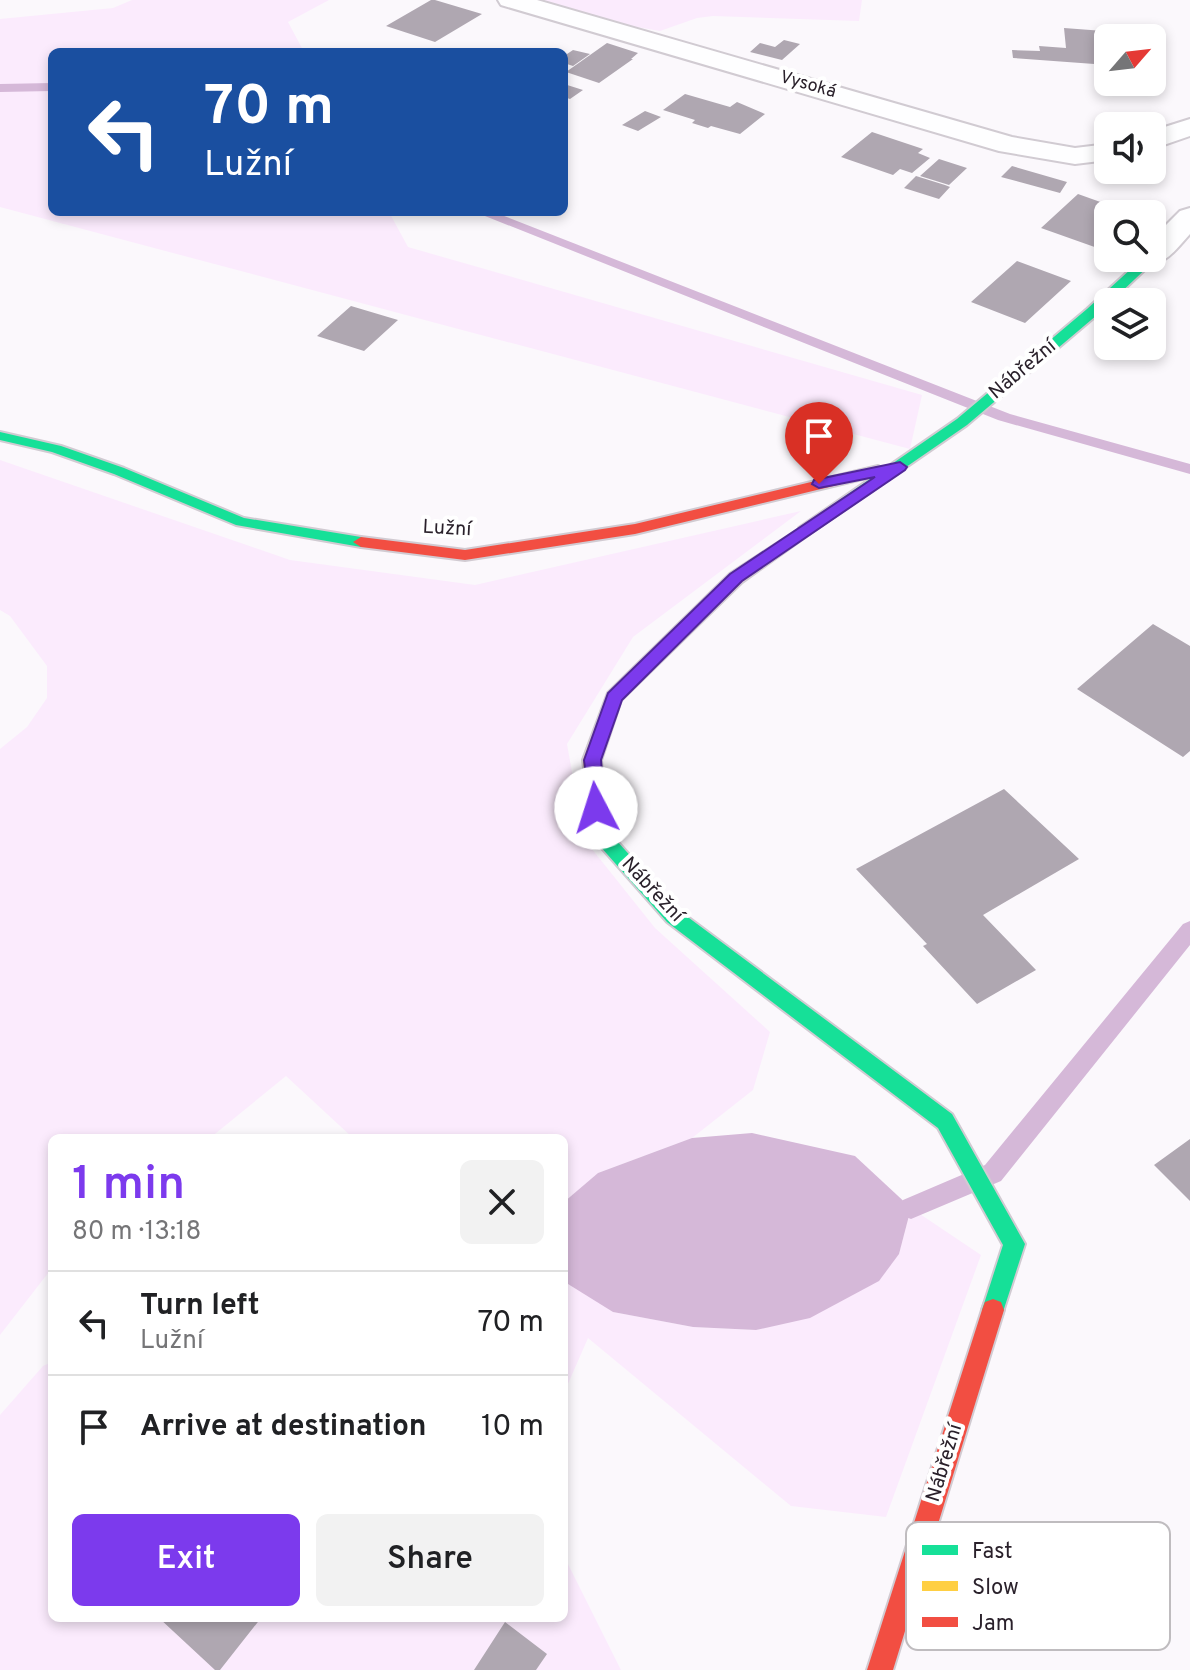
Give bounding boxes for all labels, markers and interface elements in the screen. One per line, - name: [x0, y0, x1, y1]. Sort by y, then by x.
- north arrow: [1094, 24, 1166, 96]
- map controls: [1094, 24, 1166, 360]
- street label: Vysoká: [777, 66, 839, 104]
- text: 70 m: [204, 74, 334, 144]
- icon: left: [72, 80, 176, 184]
- button: sound: [1094, 112, 1166, 184]
- text: Lužní: [204, 143, 292, 189]
- button: search: [1094, 200, 1166, 272]
- button: layers: [1094, 288, 1166, 360]
- street label: Nábřežní: [984, 333, 1064, 406]
- pin: [785, 402, 853, 484]
- icon: arrive: [797, 414, 841, 458]
- street label: Lužní: [422, 515, 474, 543]
- position arrow: [554, 766, 638, 850]
- street label: Nábřežní: [615, 852, 690, 930]
- text: 1 min: [72, 1156, 185, 1216]
- button: close: [460, 1160, 544, 1244]
- text: 80 m · 13:18: [72, 1216, 201, 1249]
- text: Turn left: [140, 1288, 260, 1325]
- icon: left: [72, 1301, 116, 1345]
- text: 70 m: [478, 1305, 544, 1342]
- text: Lužní: [140, 1325, 204, 1358]
- icon: arrive: [72, 1405, 116, 1449]
- text: Arrive at destination: [140, 1409, 426, 1446]
- text: 10 m: [481, 1409, 544, 1446]
- street label: Nábřežní: [921, 1419, 970, 1505]
- button: Exit: [72, 1514, 300, 1606]
- button: Share: [316, 1514, 544, 1606]
- legend: [906, 1522, 1170, 1650]
- text: Fast: [972, 1539, 1013, 1566]
- text: Slow: [972, 1575, 1019, 1602]
- text: Jam: [972, 1611, 1015, 1638]

